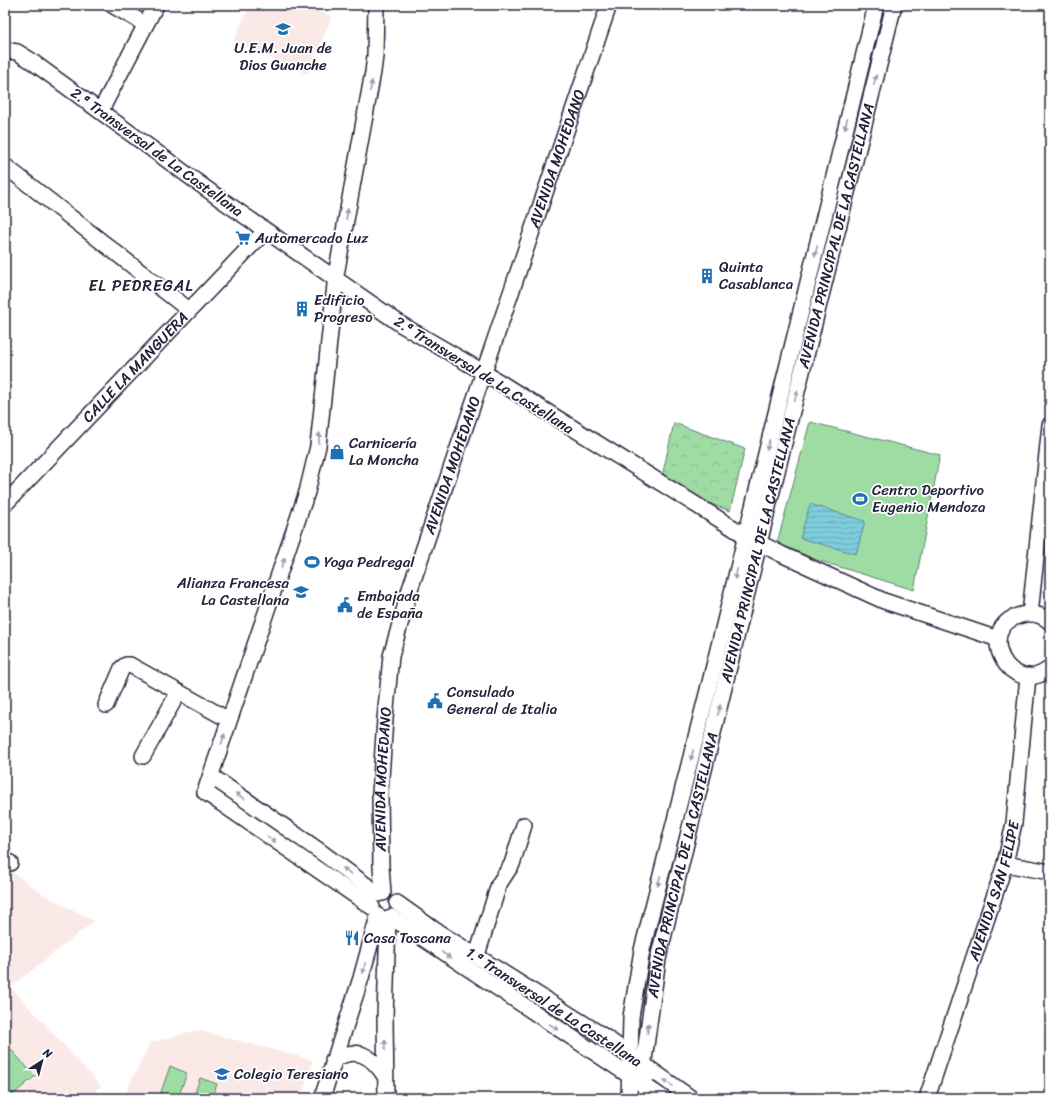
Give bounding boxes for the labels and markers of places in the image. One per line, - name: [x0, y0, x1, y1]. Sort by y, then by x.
- school or university icon: U.E.M. Juan de Dios Guanche: [274, 20, 292, 38]
- place label: U.E.M. Juan de Dios Guanche: [234, 35, 332, 78]
- place label: Automercado Luz: [254, 225, 369, 251]
- supermarket icon: Automercado Luz: [234, 229, 252, 247]
- place label: Quinta Casablanca: [719, 254, 794, 297]
- building icon: Quinta Casablanca: [698, 267, 716, 285]
- place label: Edificio Progreso: [314, 287, 373, 330]
- building icon: Edificio Progreso: [293, 300, 311, 318]
- place label: Carnicería La Moncha: [349, 430, 419, 473]
- shop icon: Carnicería La Moncha: [328, 443, 346, 461]
- place label: Centro Deportivo Eugenio Mendoza: [872, 477, 986, 520]
- sports icon: Centro Deportivo Eugenio Mendoza: [851, 490, 869, 508]
- place label: Yoga Pedregal: [324, 549, 415, 575]
- sports icon: Yoga Pedregal: [303, 553, 321, 571]
- place label: Alianza Francesa La Castellana: [176, 570, 289, 613]
- school or university icon: Alianza Francesa La Castellana: [292, 583, 310, 601]
- place label: Embajada de España: [357, 583, 423, 626]
- public building icon: Embajada de España: [336, 596, 354, 614]
- place label: Consulado General de Italia: [447, 679, 558, 722]
- public building icon: Consulado General de Italia: [426, 692, 444, 710]
- place label: Casa Toscana: [364, 925, 451, 951]
- restaurant icon: Casa Toscana: [343, 929, 361, 947]
- place label: Colegio Teresiano: [234, 1061, 349, 1087]
- school or university icon: Colegio Teresiano: [213, 1065, 231, 1083]

